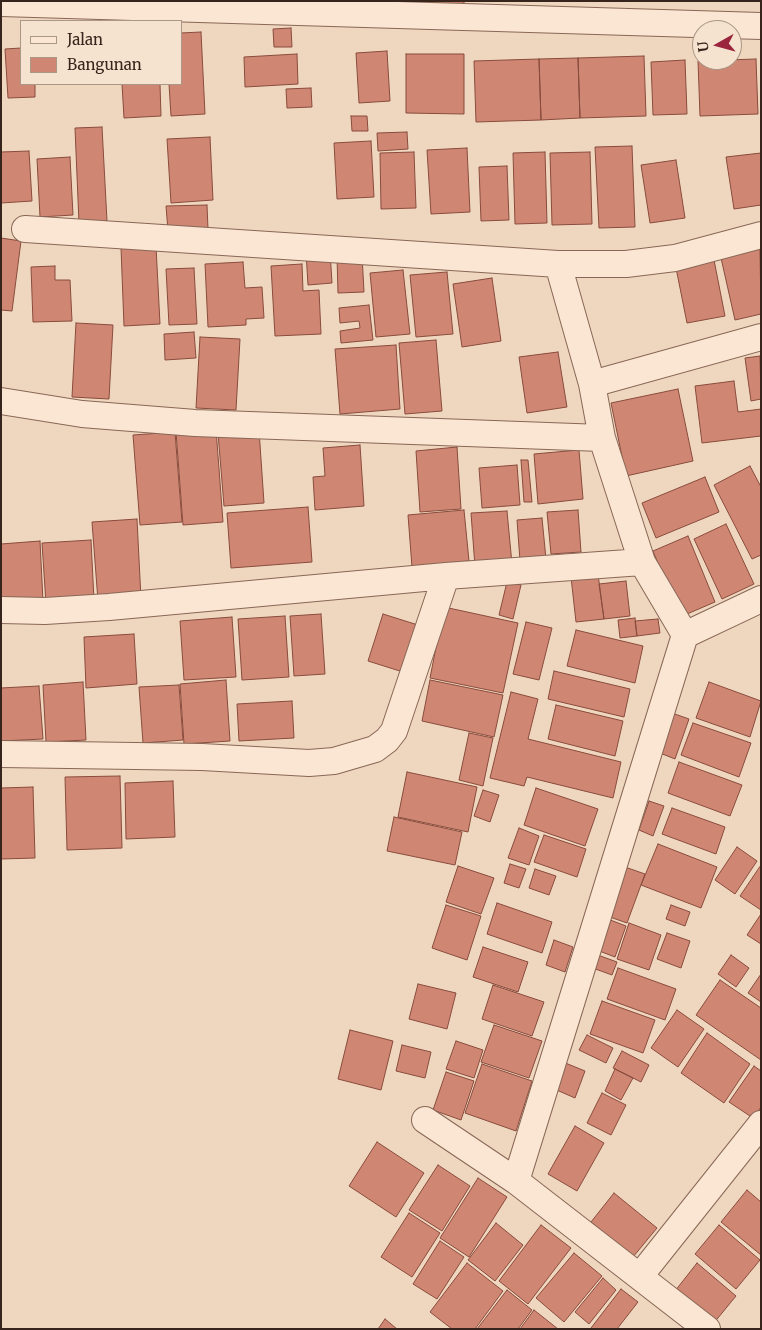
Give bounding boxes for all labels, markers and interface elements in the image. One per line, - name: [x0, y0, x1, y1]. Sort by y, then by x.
- legend: [20, 20, 182, 85]
- north arrow: [692, 20, 742, 70]
- text: Jalan: [67, 30, 103, 49]
- text: U: [694, 40, 713, 53]
- text: Bangunan: [67, 55, 142, 74]

